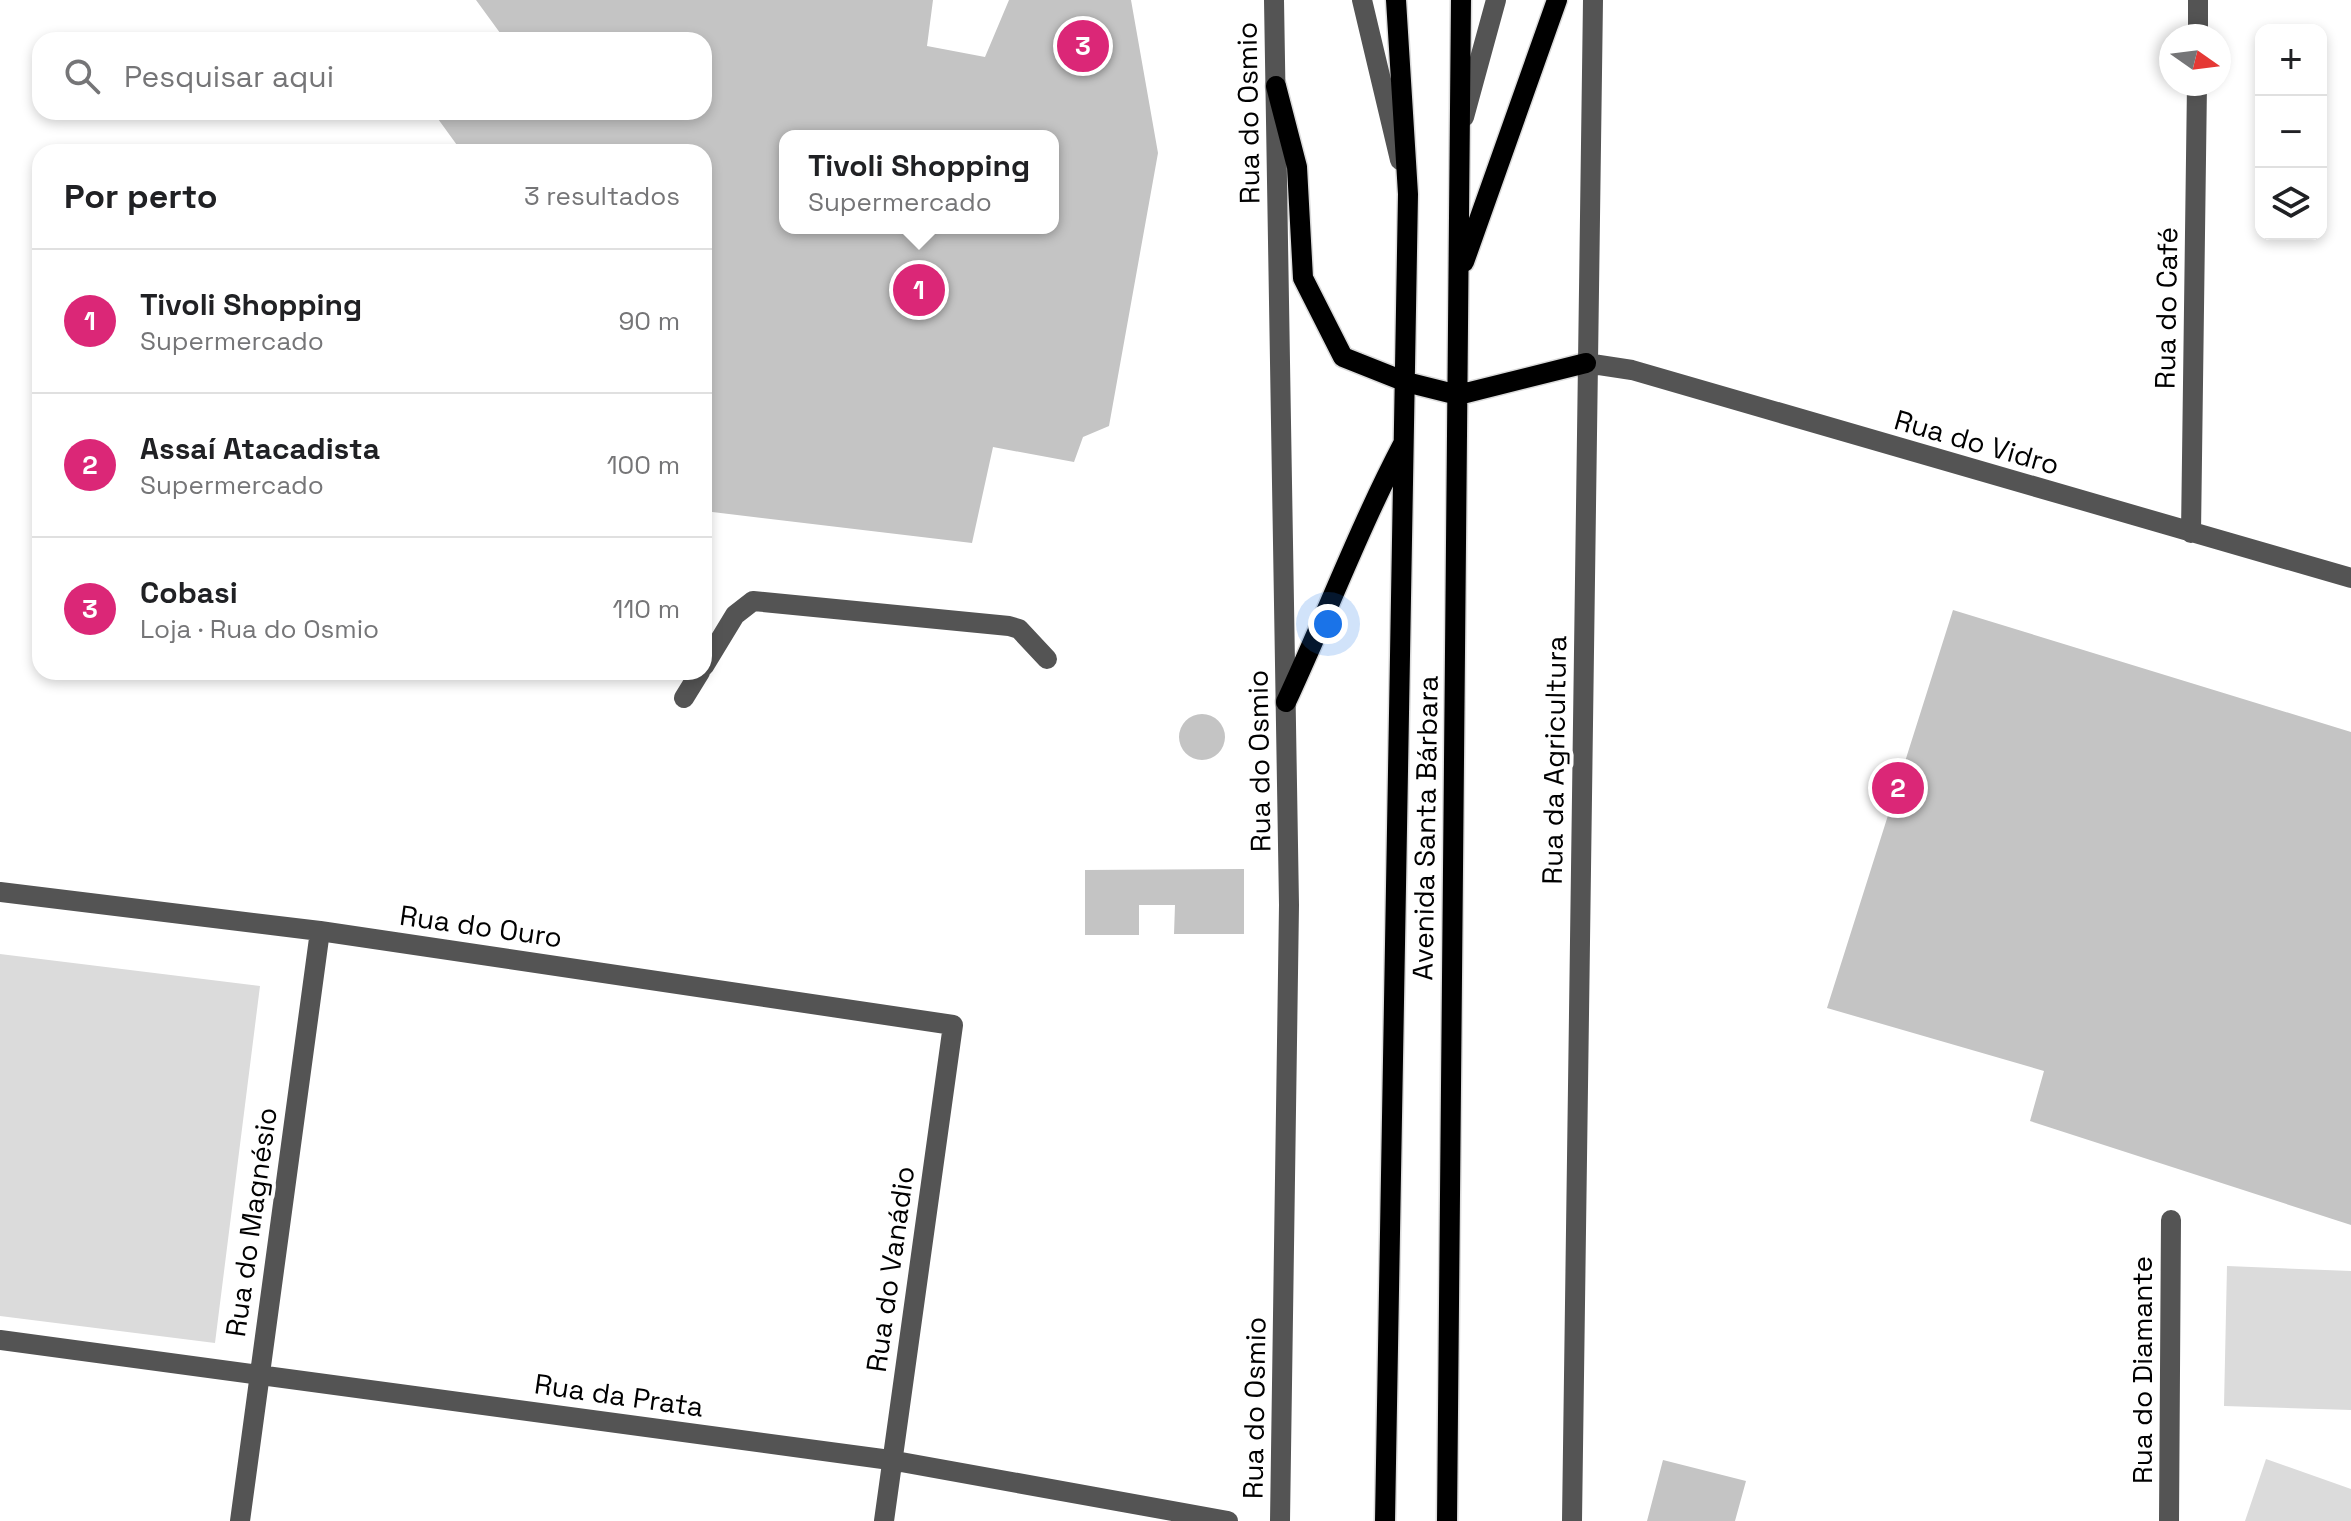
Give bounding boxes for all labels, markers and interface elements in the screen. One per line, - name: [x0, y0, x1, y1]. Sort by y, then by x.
- pin: 3: [1057, 16, 1109, 76]
- street label: Rua do Osmio: [1228, 22, 1268, 204]
- north arrow: [2159, 24, 2231, 96]
- map controls: [2255, 24, 2327, 240]
- button: +: [2255, 24, 2327, 96]
- search box: [32, 32, 712, 120]
- icon: search: [60, 54, 104, 98]
- text: Pesquisar aqui: [124, 57, 334, 96]
- button: −: [2255, 96, 2327, 168]
- popup: [779, 130, 1059, 234]
- text: Tivoli Shopping: [808, 146, 1030, 185]
- button: layers: [2255, 168, 2327, 240]
- text: Por perto: [64, 175, 218, 218]
- text: 3 resultados: [524, 179, 680, 213]
- text: Supermercado: [808, 185, 992, 219]
- street label: Rua do Café: [2147, 227, 2185, 389]
- pin: 1: [893, 260, 945, 320]
- text: Tivoli Shopping: [140, 285, 362, 324]
- text: 1: [84, 304, 96, 338]
- text: 90 m: [618, 304, 680, 338]
- text: Supermercado: [140, 324, 324, 358]
- street label: Rua do Vidro: [1890, 401, 2064, 483]
- text: Assaí Atacadista: [140, 429, 380, 468]
- text: 2: [82, 448, 98, 482]
- text: 100 m: [607, 448, 680, 482]
- text: Supermercado: [140, 468, 324, 502]
- text: Cobasi: [140, 573, 238, 612]
- text: 3: [82, 592, 98, 626]
- text: 110 m: [613, 592, 680, 626]
- your location: [1308, 604, 1348, 644]
- text: Loja · Rua do Osmio: [140, 612, 379, 646]
- street label: Rua da Agricultura: [1534, 635, 1574, 885]
- street label: Rua do Osmio: [1239, 670, 1279, 852]
- street label: Avenida Santa Bárbara: [1404, 675, 1446, 981]
- pin: 2: [1872, 758, 1924, 818]
- street label: Rua do Ouro: [397, 897, 565, 955]
- street label: Rua do Magnésio: [217, 1105, 285, 1339]
- street label: Rua do Vanádio: [858, 1164, 922, 1374]
- street label: Rua do Diamante: [2124, 1256, 2160, 1484]
- street label: Rua do Osmio: [1234, 1317, 1274, 1499]
- street label: Rua da Prata: [532, 1365, 706, 1425]

